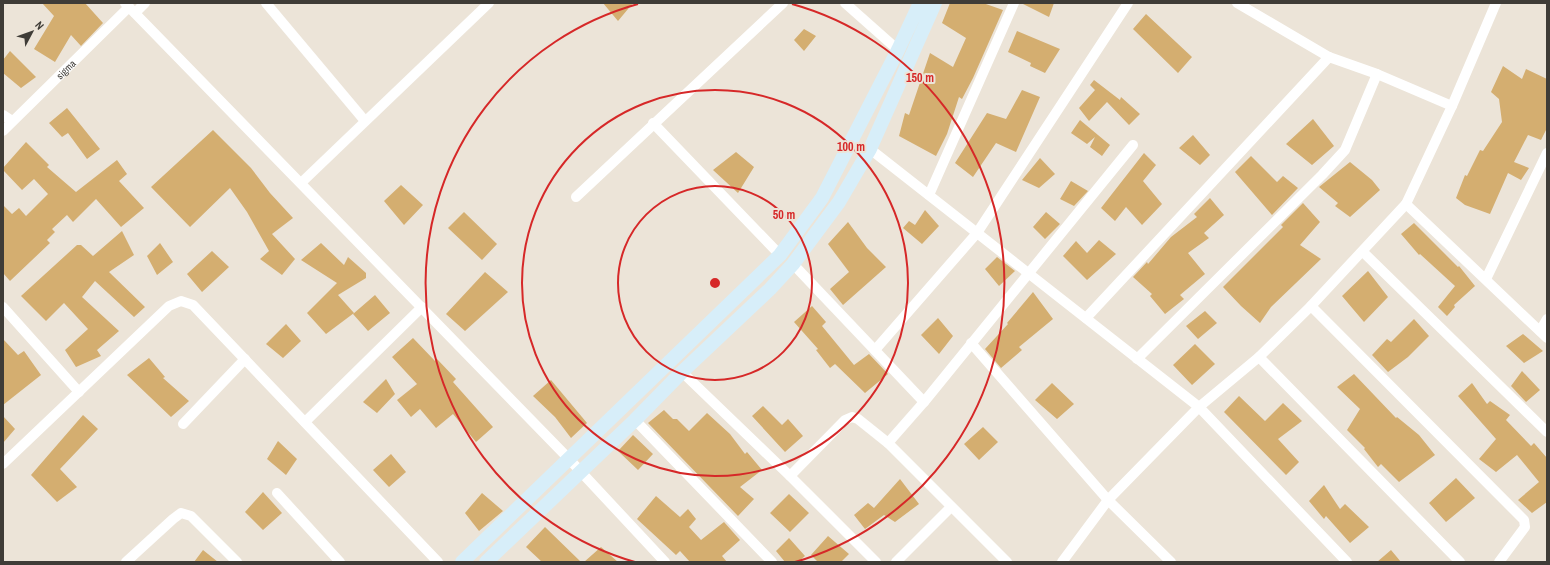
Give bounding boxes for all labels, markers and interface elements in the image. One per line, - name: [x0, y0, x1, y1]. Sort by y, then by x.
- north arrow: [12, 12, 52, 52]
- text: N: [32, 18, 47, 32]
- street label: sigma: [54, 57, 79, 82]
- text: 150 m: [906, 70, 934, 86]
- text: 100 m: [837, 139, 865, 155]
- text: 50 m: [773, 207, 795, 223]
- centre of rings: [708, 276, 722, 290]

